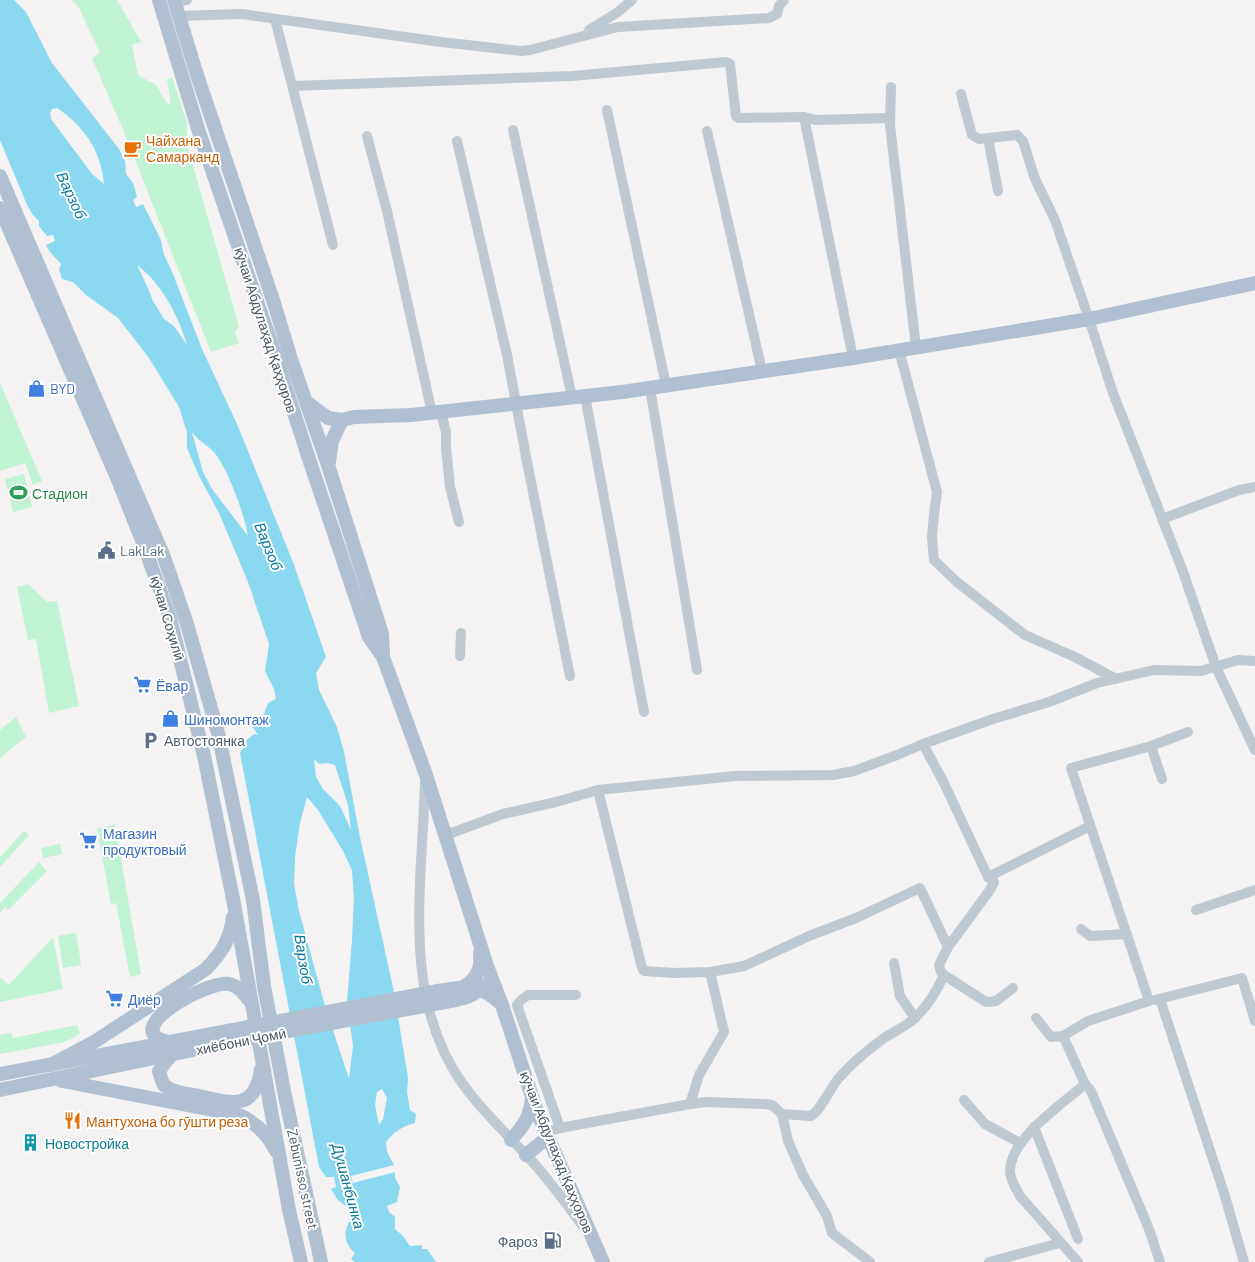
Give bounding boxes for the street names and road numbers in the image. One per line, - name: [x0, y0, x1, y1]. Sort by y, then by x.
- street label: кӯчаи Абдулаҳад Қаҳҳоров: [231, 245, 301, 415]
- street label: кӯчаи Соҳилӣ: [147, 574, 189, 662]
- street label: хиёбони Ҷомӣ: [195, 1024, 287, 1058]
- street label: кӯчаи Абдулаҳад Қаҳҳоров: [517, 1069, 597, 1235]
- street label: Zebunisso street: [284, 1127, 322, 1231]

